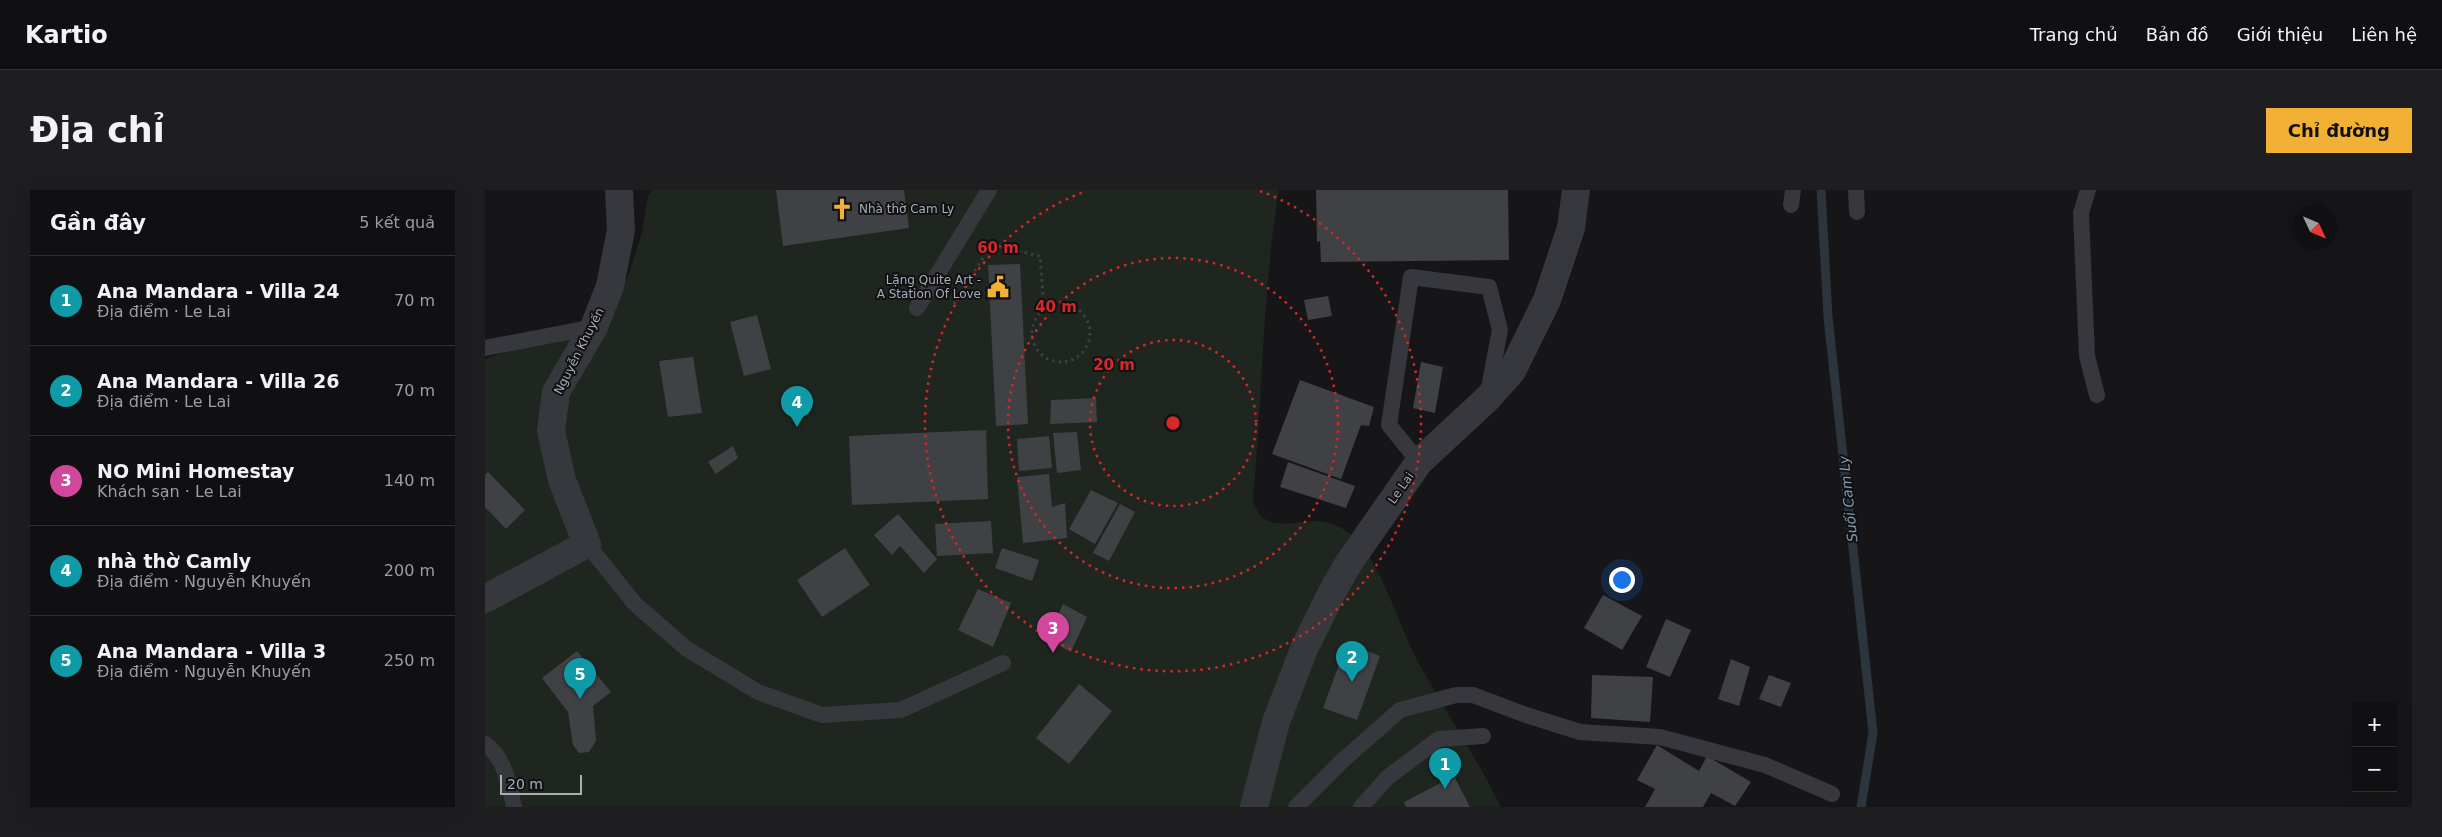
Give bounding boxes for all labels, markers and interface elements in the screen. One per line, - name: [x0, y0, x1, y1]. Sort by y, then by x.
- text: Kartio: [25, 21, 108, 49]
- text: Trang chủ: [2030, 24, 2118, 45]
- text: Bản đồ: [2146, 24, 2209, 45]
- text: Giới thiệu: [2237, 24, 2323, 45]
- text: Liên hệ: [2351, 24, 2417, 45]
- button: Chỉ đường: [2266, 108, 2412, 153]
- text: Địa chỉ: [30, 110, 165, 150]
- church icon: Nhà thờ Cam Ly: [829, 196, 855, 222]
- place label: Nhà thờ Cam Ly: [859, 202, 954, 216]
- north arrow: [2292, 205, 2337, 250]
- text: Gần đây: [50, 211, 146, 235]
- text: 5 kết quả: [359, 213, 435, 232]
- text: 60 m: [977, 239, 1019, 257]
- place label: Lặng Quite Art - A Station Of Love: [877, 273, 981, 301]
- public building icon: Lặng Quite Art - A Station Of Love: [985, 274, 1011, 300]
- text: Ana Mandara - Villa 24: [97, 280, 339, 302]
- text: 1: [60, 291, 72, 310]
- text: 70 m: [394, 291, 435, 310]
- text: 40 m: [1035, 298, 1077, 316]
- text: Địa điểm · Le Lai: [97, 302, 231, 321]
- street label: Nguyễn Khuyến: [551, 305, 607, 397]
- text: 20 m: [1093, 356, 1135, 374]
- text: Ana Mandara - Villa 26: [97, 370, 339, 392]
- text: 2: [60, 381, 72, 400]
- text: 70 m: [394, 381, 435, 400]
- pin: 4: [781, 386, 813, 427]
- text: Địa điểm · Le Lai: [97, 392, 231, 411]
- centre of rings: [1164, 414, 1182, 432]
- water label: Suối Cam Ly: [1835, 454, 1860, 543]
- text: NO Mini Homestay: [97, 460, 294, 482]
- street label: Le Lai: [1385, 470, 1417, 506]
- text: 3: [60, 471, 72, 490]
- text: 140 m: [384, 471, 435, 490]
- text: Khách sạn · Le Lai: [97, 482, 242, 501]
- text: nhà thờ Camly: [97, 550, 251, 572]
- text: 4: [60, 561, 72, 580]
- text: 200 m: [384, 561, 435, 580]
- your location: [1609, 567, 1635, 593]
- text: Địa điểm · Nguyễn Khuyến: [97, 572, 311, 591]
- pin: 3: [1037, 612, 1069, 653]
- text: Ana Mandara - Villa 3: [97, 640, 326, 662]
- pin: 2: [1336, 641, 1368, 682]
- text: 5: [60, 651, 72, 670]
- text: 250 m: [384, 651, 435, 670]
- pin: 5: [564, 658, 596, 699]
- text: Địa điểm · Nguyễn Khuyến: [97, 662, 311, 681]
- map controls: [2352, 702, 2397, 792]
- button: +: [2352, 702, 2397, 747]
- button: −: [2352, 747, 2397, 792]
- pin: 1: [1429, 748, 1461, 789]
- scale bar: [500, 772, 583, 795]
- text: 20 m: [507, 776, 543, 792]

